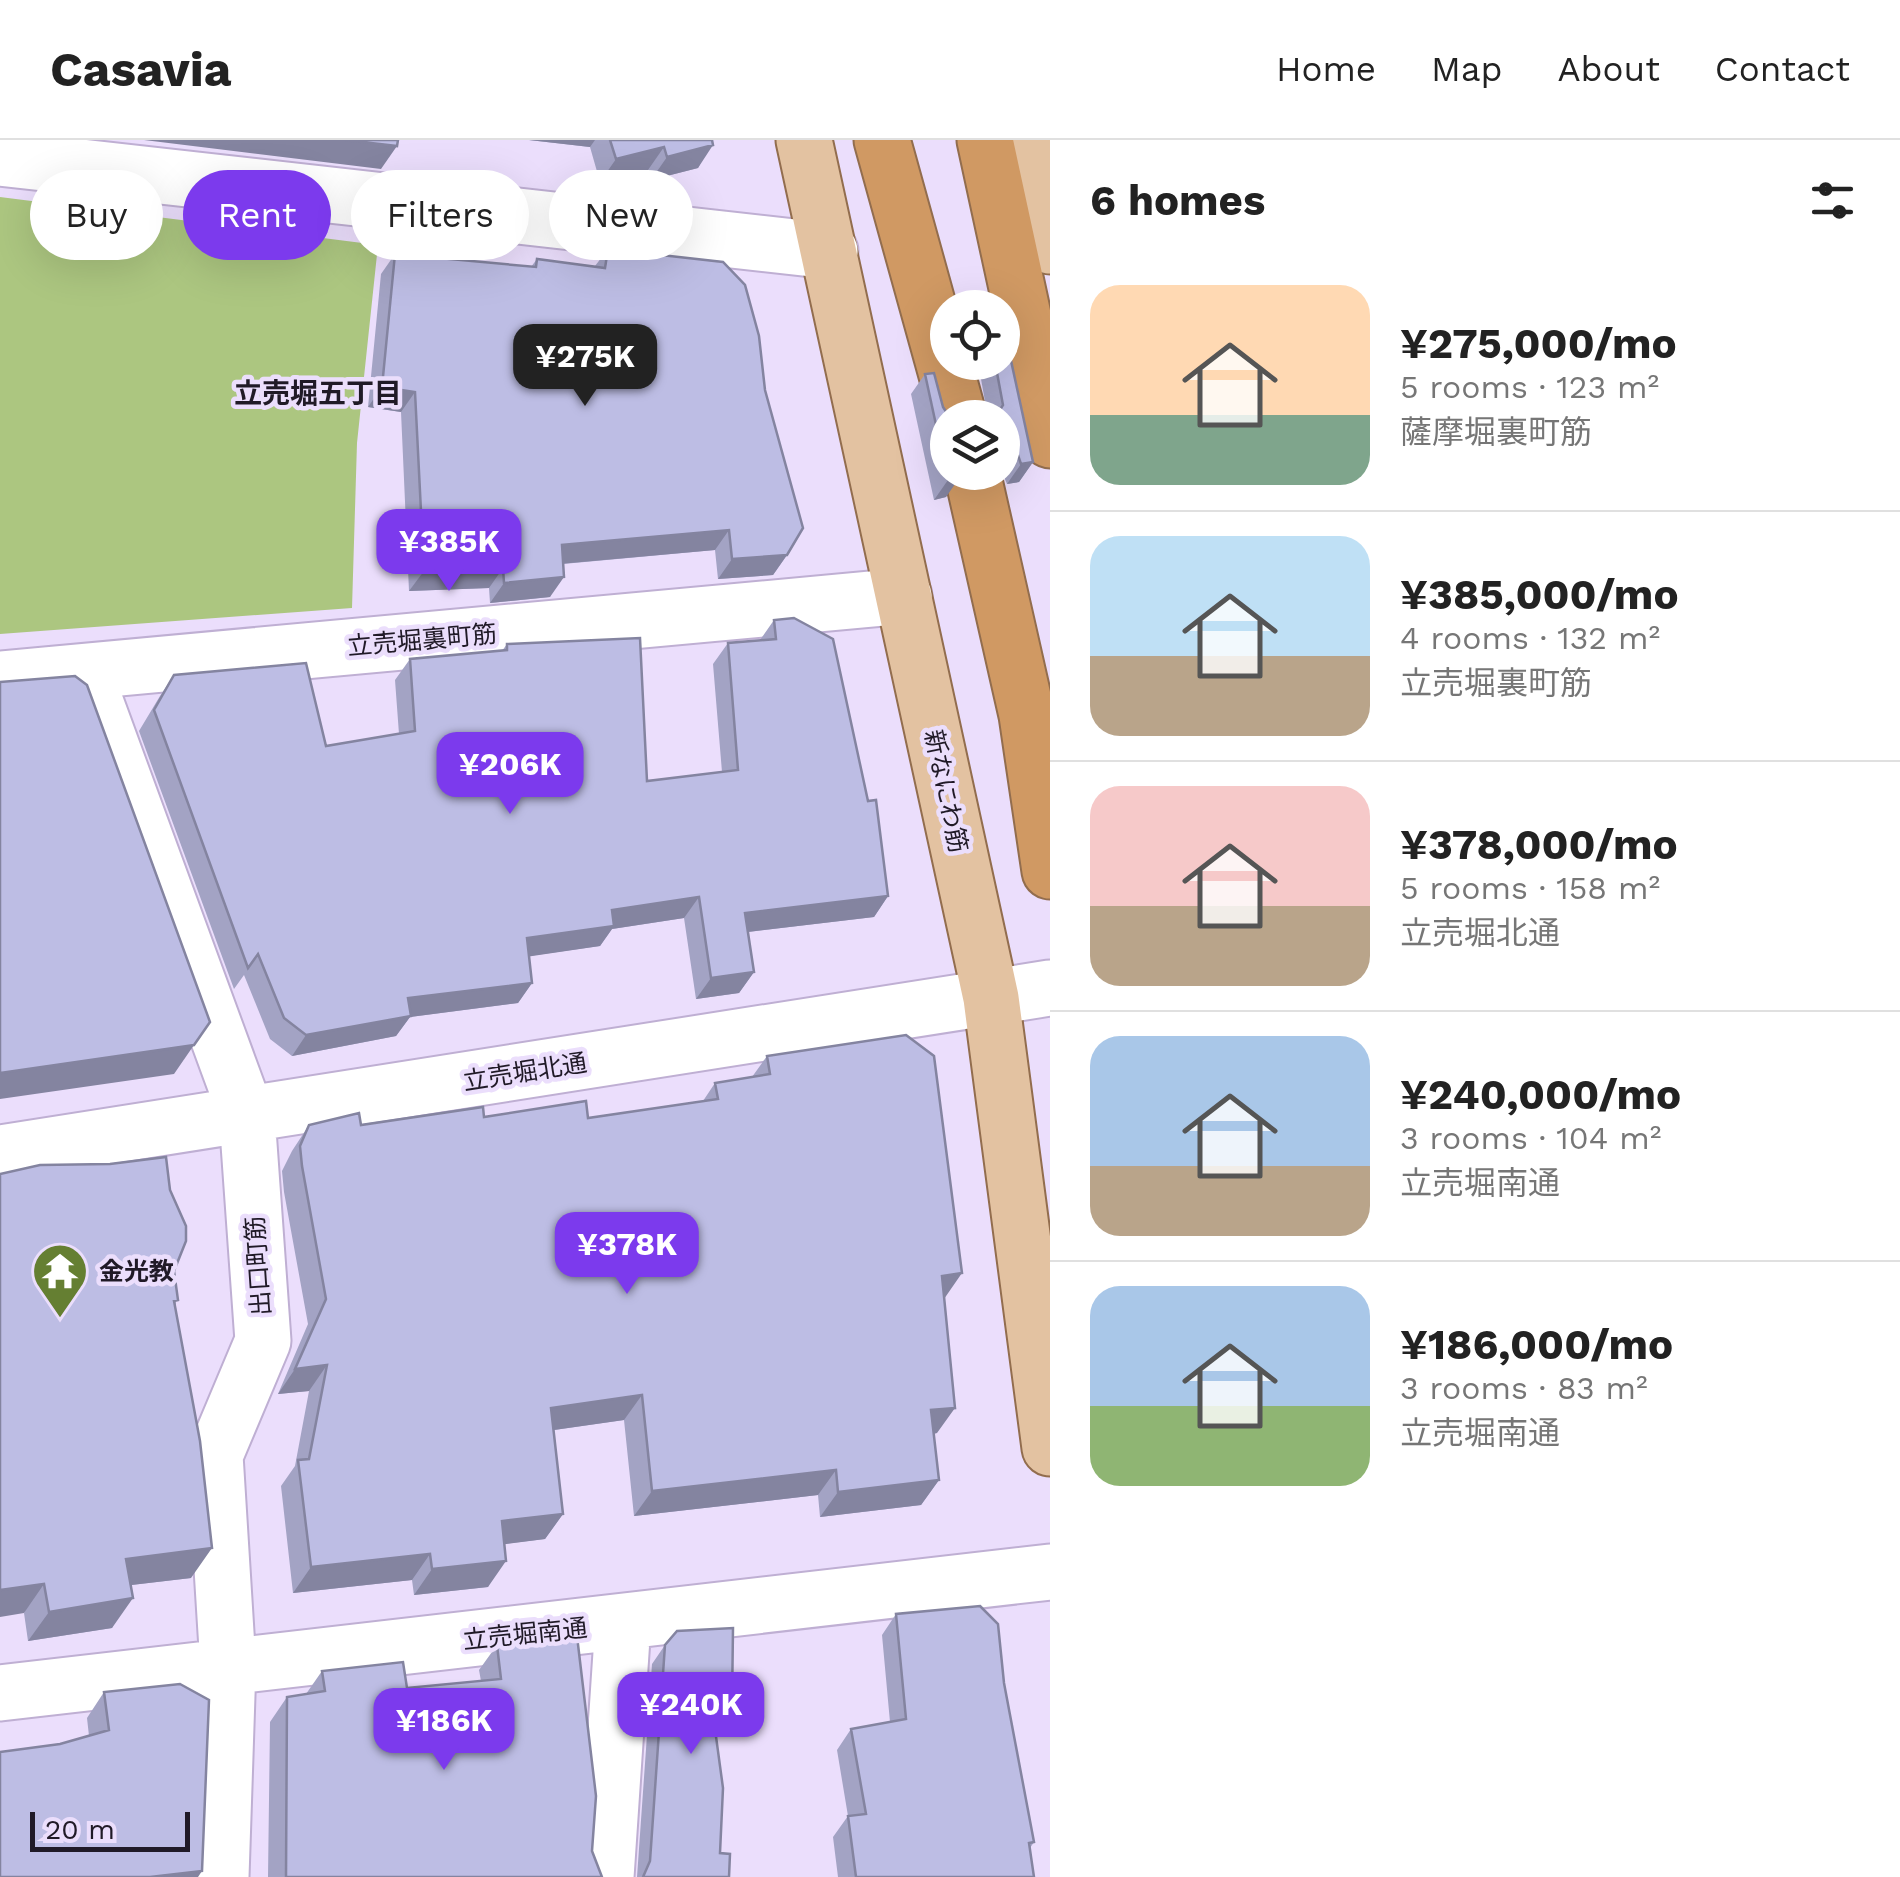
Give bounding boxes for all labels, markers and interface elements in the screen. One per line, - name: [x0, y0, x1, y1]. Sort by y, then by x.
- text: Casavia: [50, 41, 232, 98]
- text: Home: [1276, 48, 1376, 90]
- text: Map: [1431, 48, 1503, 90]
- text: About: [1558, 48, 1660, 90]
- text: Contact: [1715, 48, 1850, 90]
- chip: Buy: [30, 170, 163, 260]
- chip: Rent: [183, 170, 331, 260]
- chip: Filters: [351, 170, 529, 260]
- chip: New: [549, 170, 693, 260]
- icon: filters: [1805, 173, 1860, 228]
- text: 6 homes: [1090, 176, 1265, 225]
- map controls: [930, 290, 1020, 490]
- button: locate: [930, 290, 1020, 380]
- text: ¥275,000/mo: [1400, 319, 1677, 368]
- pin: ¥275K: [515, 324, 655, 409]
- icon: home: [1170, 325, 1290, 445]
- text: ¥275K: [535, 337, 635, 375]
- text: 5 rooms · 123 m²: [1400, 368, 1659, 406]
- district label: 立売堀五丁目: [234, 377, 402, 410]
- button: layers: [930, 400, 1020, 490]
- text: 薩摩堀裏町筋: [1400, 413, 1592, 451]
- pin: ¥385K: [379, 509, 519, 594]
- text: ¥385K: [398, 522, 500, 560]
- text: ¥385,000/mo: [1400, 570, 1679, 619]
- icon: home: [1170, 576, 1290, 696]
- street label: 立売堀裏町筋: [346, 619, 498, 661]
- text: 4 rooms · 132 m²: [1400, 619, 1660, 657]
- text: 立売堀裏町筋: [1400, 664, 1592, 702]
- street label: 新なにわ筋: [919, 727, 973, 855]
- pin: ¥206K: [440, 732, 580, 817]
- text: ¥206K: [459, 745, 561, 783]
- text: ¥378,000/mo: [1400, 820, 1678, 869]
- icon: home: [1170, 826, 1290, 946]
- text: 5 rooms · 158 m²: [1400, 869, 1660, 907]
- text: 立売堀北通: [1400, 914, 1560, 952]
- street label: 立売堀北通: [461, 1048, 589, 1096]
- text: ¥240,000/mo: [1400, 1070, 1681, 1119]
- icon: home: [1170, 1076, 1290, 1196]
- text: 3 rooms · 104 m²: [1400, 1119, 1661, 1157]
- text: 立売堀南通: [1400, 1164, 1560, 1202]
- pin: ¥378K: [557, 1212, 697, 1297]
- street label: 出口町筋: [240, 1215, 276, 1317]
- text: ¥378K: [577, 1225, 677, 1263]
- temple icon: 金光教: [30, 1241, 90, 1320]
- place label: 金光教: [99, 1257, 174, 1286]
- text: ¥186,000/mo: [1400, 1320, 1673, 1369]
- icon: home: [1170, 1326, 1290, 1446]
- text: 3 rooms · 83 m²: [1400, 1369, 1648, 1407]
- text: 立売堀南通: [1400, 1414, 1560, 1452]
- street label: 立売堀南通: [461, 1613, 589, 1655]
- pin: ¥240K: [621, 1672, 761, 1757]
- text: ¥240K: [639, 1685, 743, 1723]
- pin: ¥186K: [374, 1688, 514, 1773]
- text: ¥186K: [395, 1701, 493, 1739]
- scale bar: [30, 1807, 190, 1852]
- text: 20 m: [45, 1813, 115, 1846]

